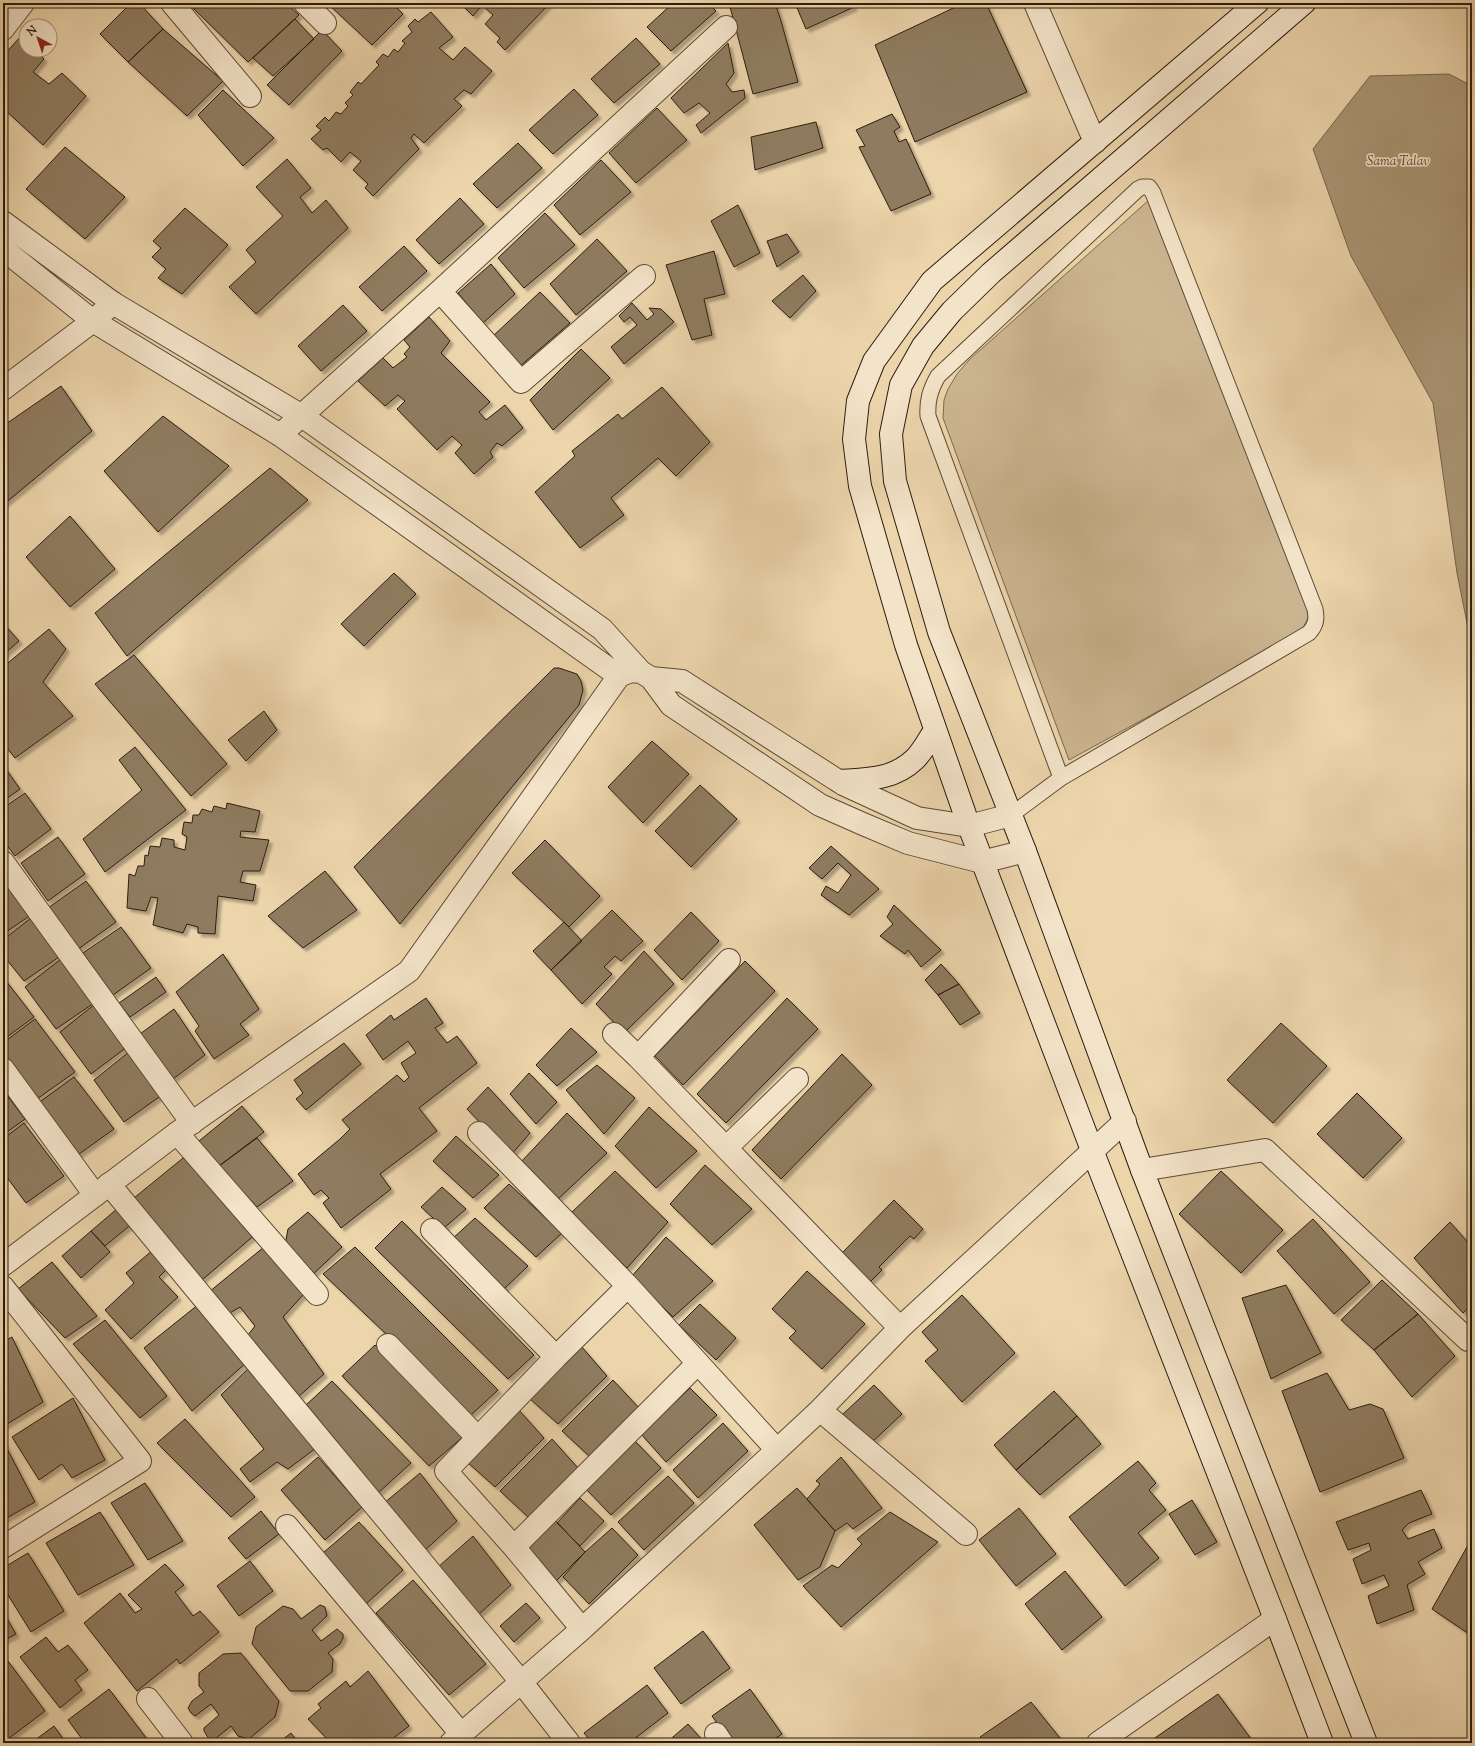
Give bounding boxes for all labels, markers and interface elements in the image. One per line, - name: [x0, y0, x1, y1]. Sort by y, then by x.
- north arrow: [18, 18, 58, 58]
- text: N: [23, 22, 41, 41]
- water label: Sama Talav: [1367, 153, 1429, 171]

